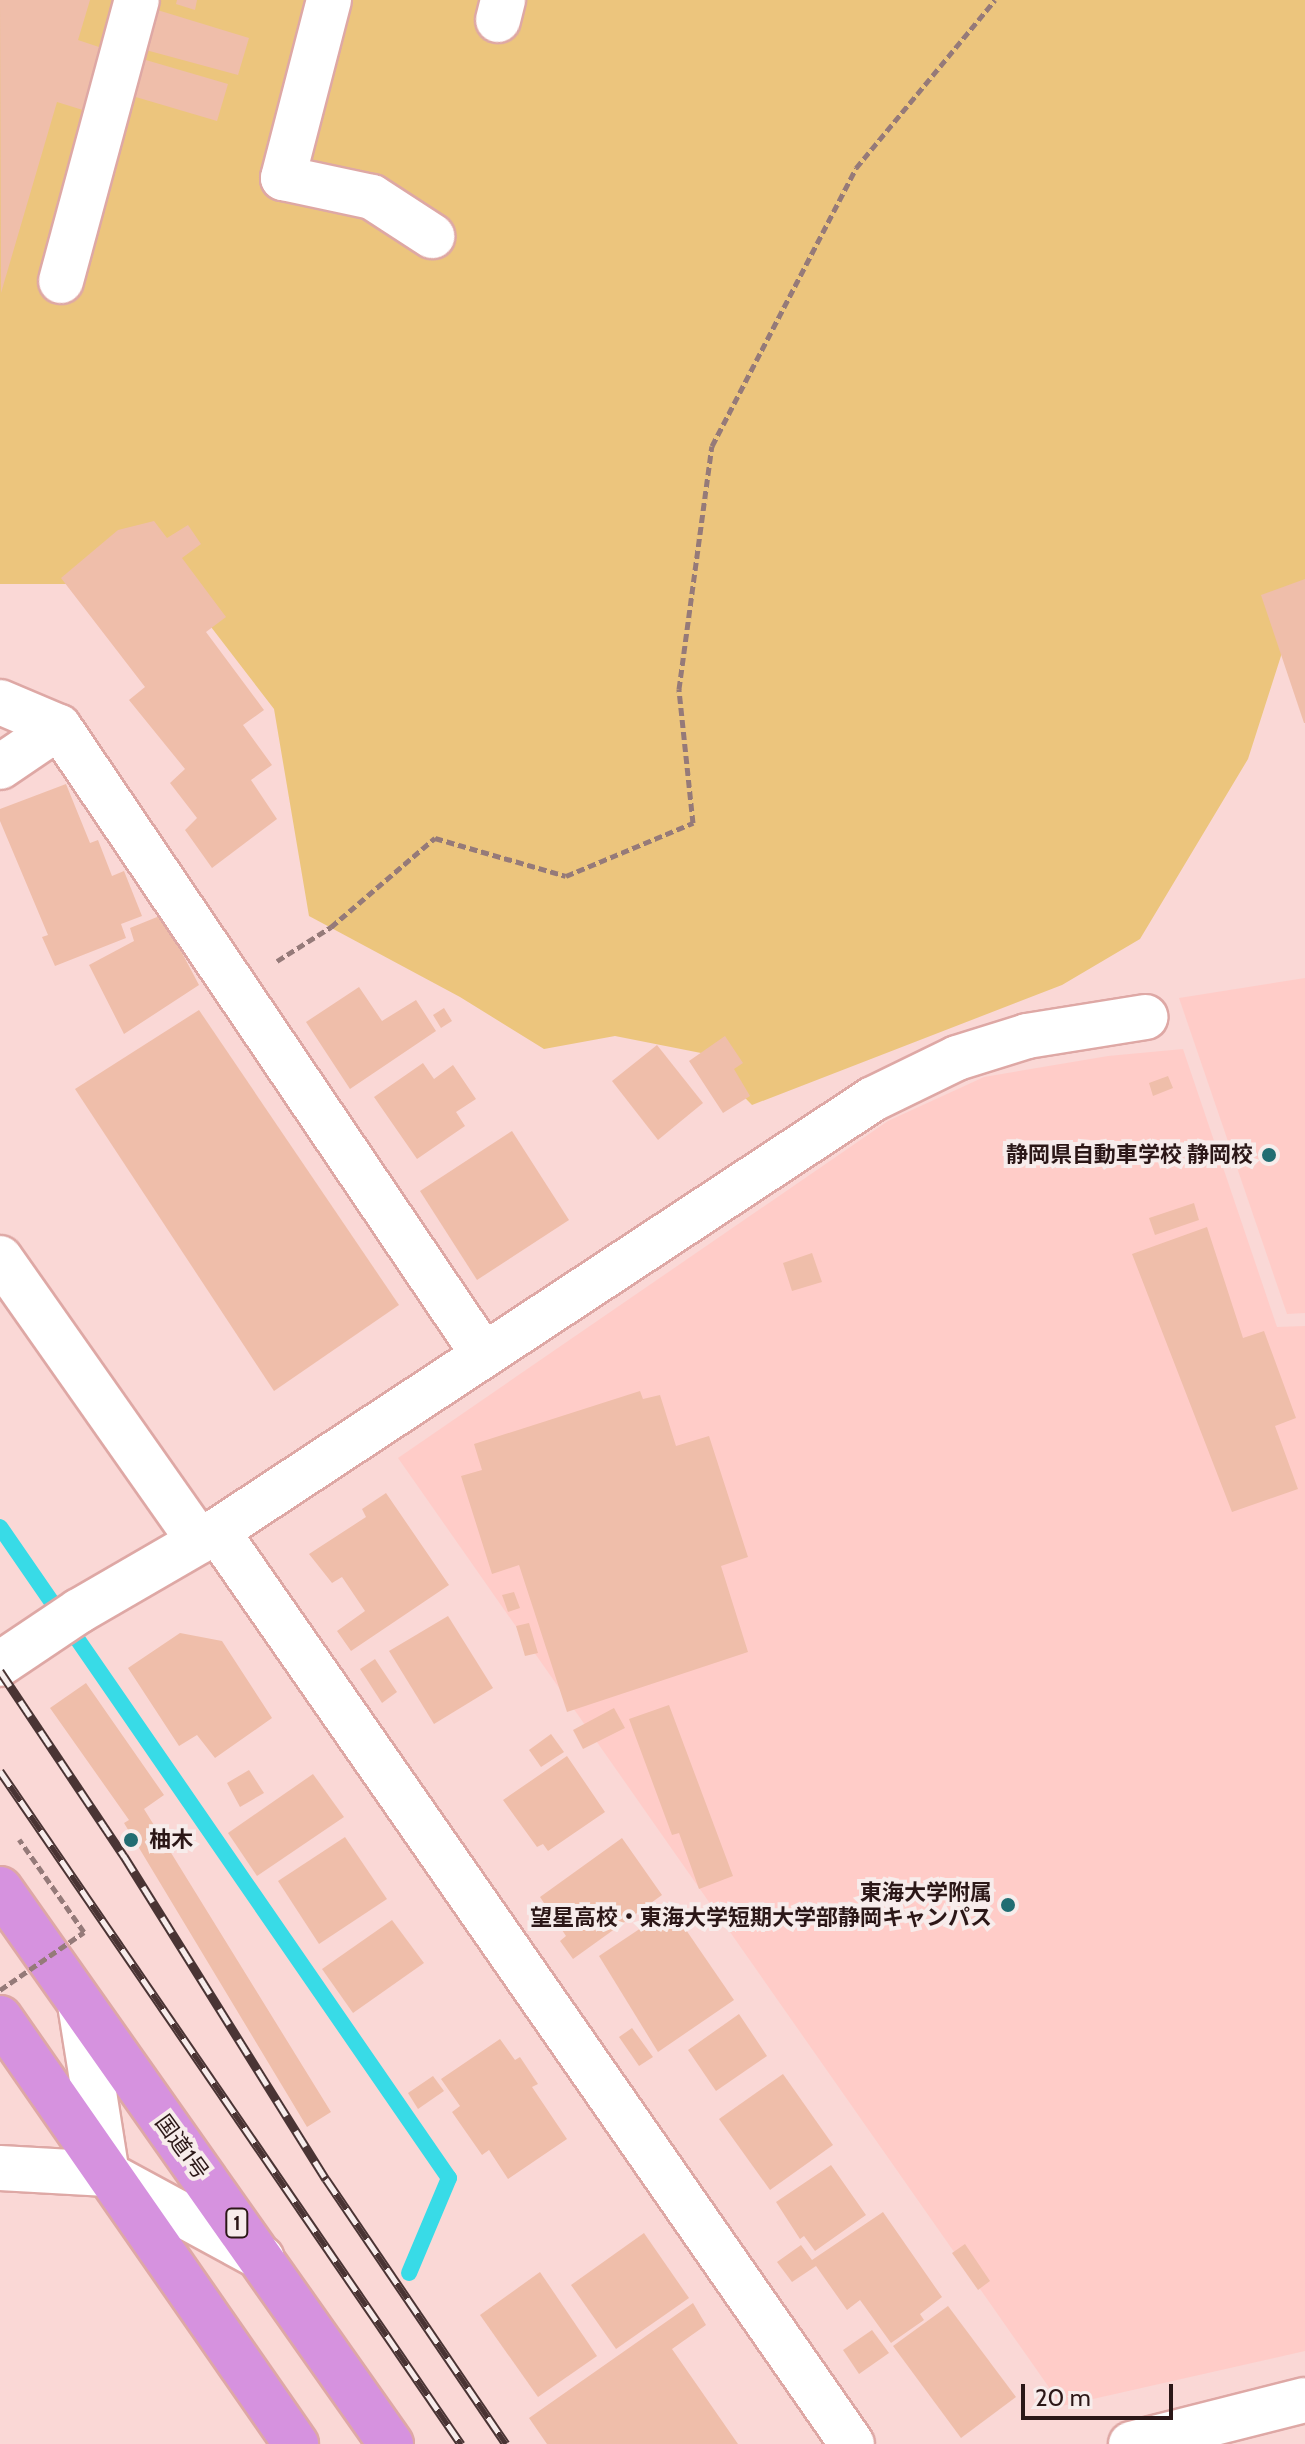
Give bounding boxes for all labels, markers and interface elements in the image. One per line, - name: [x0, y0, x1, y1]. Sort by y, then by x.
- place label: 静岡県自動車学校 静岡校: [1006, 1142, 1253, 1168]
- marker: 静岡県自動車学校 静岡校: [1260, 1146, 1278, 1164]
- place label: 柚木: [149, 1827, 193, 1853]
- marker: 柚木: [120, 1829, 142, 1851]
- place label: 東海大学附属 望星高校・東海大学短期大学部静岡キャンパス: [530, 1879, 992, 1930]
- marker: 東海大学附属 望星高校・東海大学短期大学部静岡キャンパス: [999, 1896, 1017, 1914]
- street label: 国道1号: [150, 2110, 214, 2184]
- road number: 1: [225, 2207, 249, 2239]
- scale bar: [1025, 2368, 1177, 2418]
- text: 20 m: [1035, 2383, 1091, 2412]

